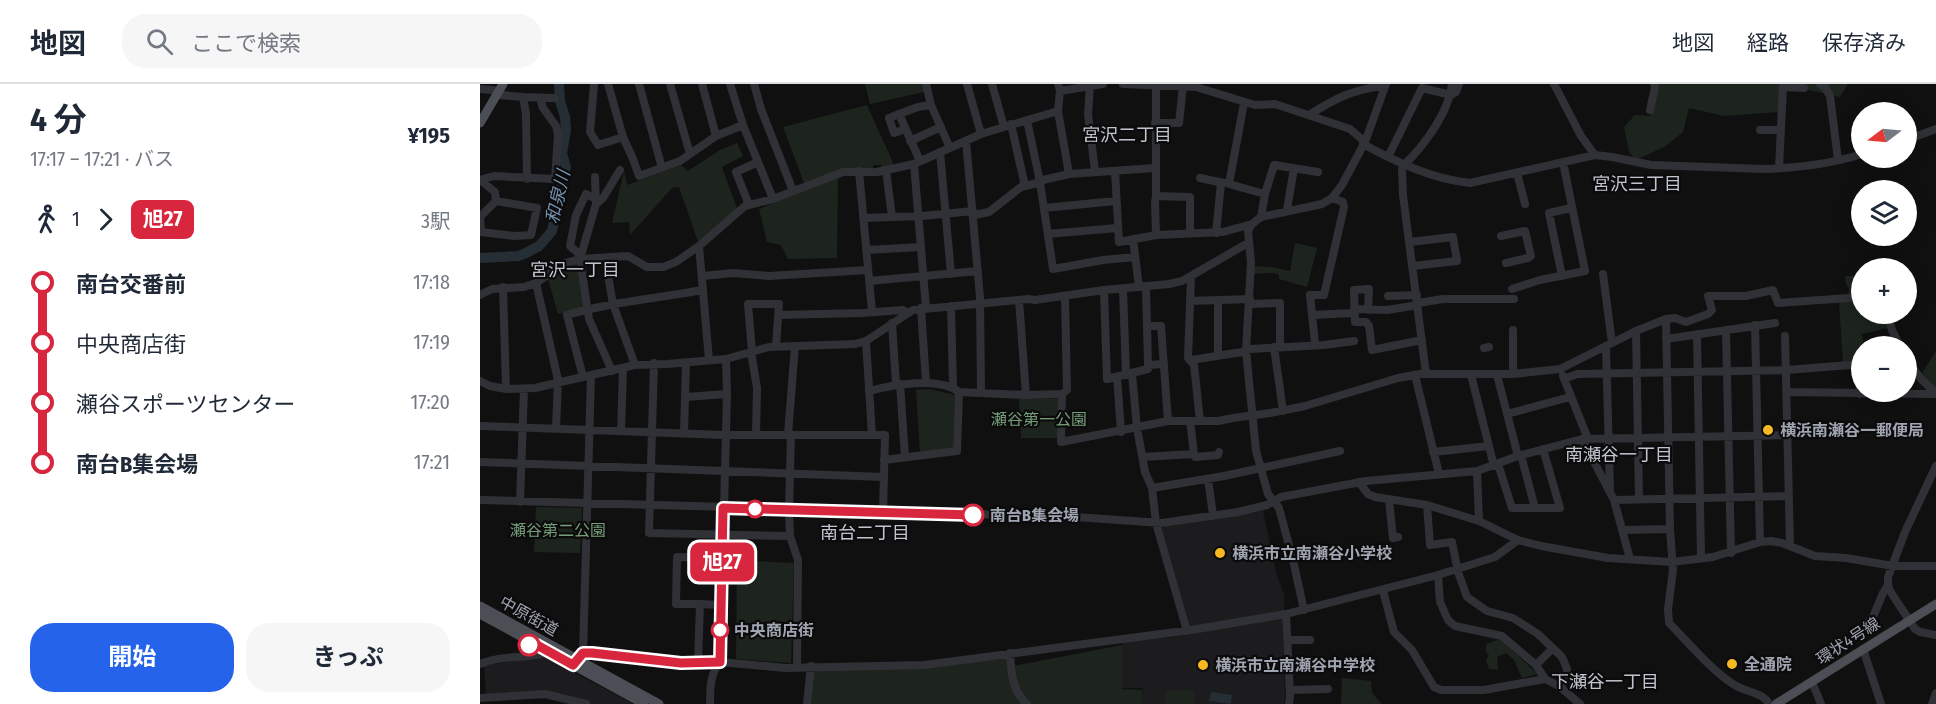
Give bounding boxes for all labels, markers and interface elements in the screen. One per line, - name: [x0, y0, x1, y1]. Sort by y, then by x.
- search box: [122, 14, 542, 68]
- icon: search: [143, 25, 176, 58]
- text: 地図: [30, 27, 86, 60]
- text: ここで検索: [191, 30, 301, 57]
- text: 地図: [1672, 30, 1714, 56]
- text: 経路: [1747, 30, 1789, 56]
- text: 保存済み: [1822, 30, 1906, 56]
- text: 4 分: [30, 100, 87, 140]
- north arrow: [1851, 102, 1917, 168]
- map controls: [1851, 102, 1917, 402]
- text: ¥195: [408, 122, 450, 149]
- district label: 宮沢二丁目: [1082, 124, 1172, 146]
- text: 17:17 – 17:21 · バス: [30, 147, 174, 171]
- water label: 和泉川: [541, 166, 575, 226]
- district label: 宮沢三丁目: [1592, 173, 1682, 195]
- button: layers: [1851, 180, 1917, 246]
- icon: walk: [30, 203, 63, 236]
- icon: forward: [89, 203, 122, 236]
- text: 旭27: [143, 206, 182, 232]
- text: 1: [72, 207, 80, 231]
- text: 3駅: [421, 209, 450, 233]
- button: +: [1851, 258, 1917, 324]
- district label: 宮沢一丁目: [530, 259, 620, 281]
- text: 17:18: [413, 270, 450, 294]
- text: 南台交番前: [76, 271, 186, 298]
- text: 17:19: [413, 330, 450, 354]
- text: 中央商店街: [76, 331, 186, 358]
- button: −: [1851, 336, 1917, 402]
- text: 17:20: [411, 390, 450, 414]
- text: 瀬谷スポーツセンター: [76, 391, 296, 418]
- park label: 瀬谷第一公園: [991, 410, 1087, 429]
- place label: 横浜南瀬谷一郵便局: [1780, 421, 1924, 440]
- marker: 横浜南瀬谷一郵便局: [1761, 423, 1775, 437]
- district label: 南瀬谷一丁目: [1565, 444, 1673, 466]
- text: 17:21: [414, 450, 450, 474]
- text: 南台B集会場: [76, 451, 198, 478]
- unlabelled marker: [746, 500, 764, 518]
- marker: 南台B集会場: [962, 504, 984, 526]
- place label: 南台B集会場: [990, 506, 1079, 525]
- park label: 瀬谷第二公園: [510, 521, 606, 540]
- district label: 南台二丁目: [820, 522, 910, 544]
- line badge: 旭27: [688, 542, 756, 582]
- place label: 横浜市立南瀬谷小学校: [1232, 544, 1392, 563]
- marker: 横浜市立南瀬谷小学校: [1213, 546, 1227, 560]
- text: 旭27: [702, 549, 742, 575]
- street label: 中原街道: [496, 592, 562, 640]
- street label: 環状4号線: [1813, 613, 1883, 669]
- marker: 中央商店街: [711, 621, 729, 639]
- place label: 中央商店街: [734, 621, 814, 640]
- button: 開始: [30, 623, 234, 692]
- button: きっぷ: [246, 623, 450, 692]
- unlabelled marker: [518, 634, 540, 656]
- place label: 全通院: [1744, 655, 1792, 674]
- place label: 横浜市立南瀬谷中学校: [1215, 656, 1375, 675]
- marker: 全通院: [1725, 657, 1739, 671]
- marker: 横浜市立南瀬谷中学校: [1196, 658, 1210, 672]
- district label: 下瀬谷一丁目: [1551, 671, 1659, 693]

